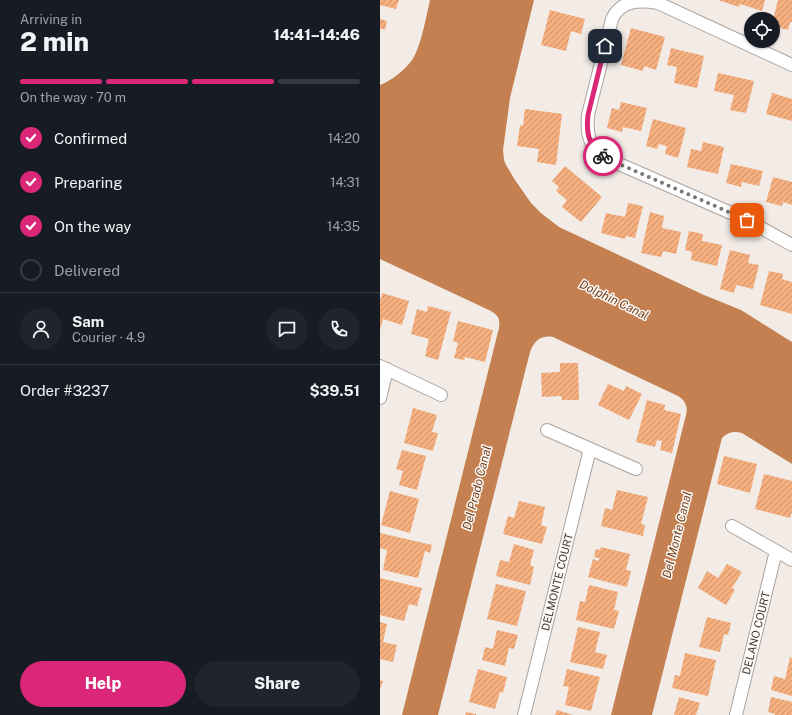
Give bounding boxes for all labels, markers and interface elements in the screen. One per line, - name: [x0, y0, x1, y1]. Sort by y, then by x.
- text: Arriving in: [20, 12, 82, 27]
- map controls: [744, 12, 780, 48]
- button: locate: [744, 12, 780, 48]
- text: 2 min: [20, 26, 89, 57]
- text: 14:41–14:46: [273, 26, 360, 43]
- pin: [588, 29, 622, 63]
- icon: home: [594, 35, 616, 57]
- text: On the way · 70 m: [20, 90, 126, 105]
- icon: check: [20, 127, 42, 149]
- text: Confirmed: [54, 130, 127, 147]
- text: 14:20: [328, 131, 360, 146]
- courier: [583, 136, 623, 176]
- icon: bike: [592, 145, 614, 167]
- icon: check: [20, 171, 42, 193]
- text: Preparing: [54, 174, 123, 191]
- text: 14:31: [330, 175, 360, 190]
- pin: [730, 203, 764, 237]
- icon: bag: [736, 209, 758, 231]
- icon: check: [20, 215, 42, 237]
- text: On the way: [54, 218, 131, 235]
- text: 14:35: [327, 219, 360, 234]
- text: Delivered: [54, 262, 120, 279]
- water label: Dolphin Canal: [577, 277, 651, 323]
- button: person: [20, 308, 62, 350]
- button: chat: [266, 308, 308, 350]
- button: phone: [318, 308, 360, 350]
- text: Sam: [72, 313, 104, 330]
- text: Courier · 4.9: [72, 330, 145, 345]
- text: Order #3237: [20, 382, 109, 399]
- text: $39.51: [309, 382, 360, 399]
- water label: Del Prado Canal: [460, 444, 494, 532]
- water label: Del Monte Canal: [659, 490, 695, 580]
- street label: DELMONTE COURT: [539, 532, 575, 632]
- street label: DELANO COURT: [740, 590, 772, 676]
- button: Help: [20, 661, 186, 707]
- button: Share: [194, 661, 360, 707]

